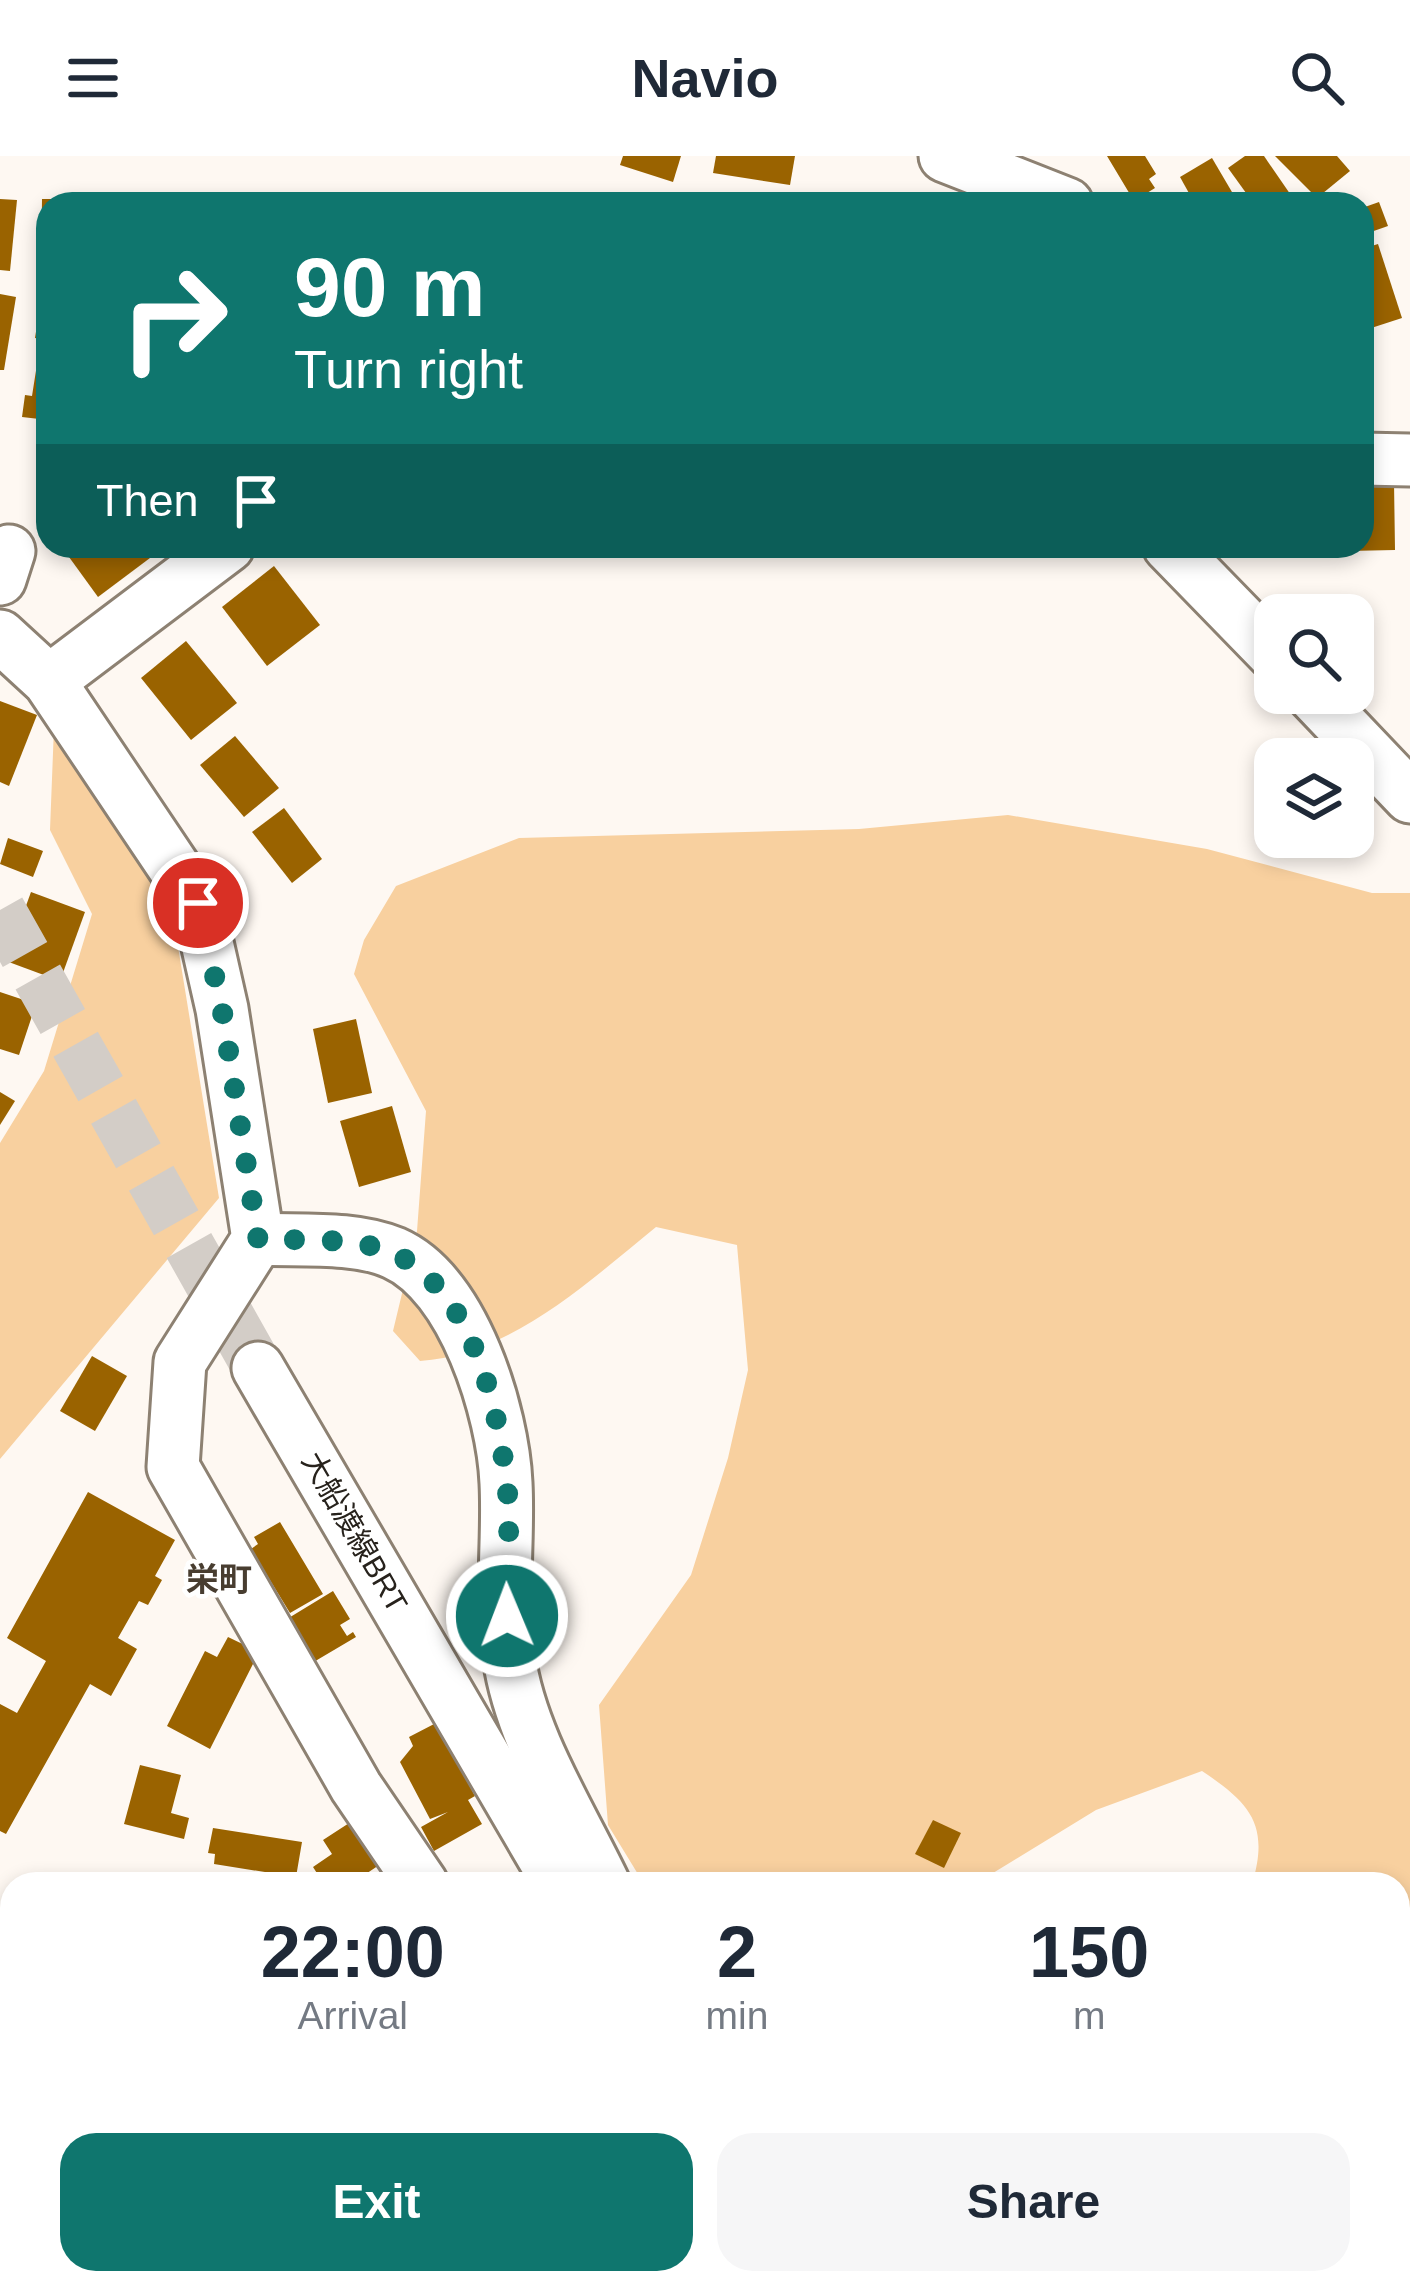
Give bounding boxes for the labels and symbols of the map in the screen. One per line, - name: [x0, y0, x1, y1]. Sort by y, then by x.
- pin: [147, 852, 249, 954]
- street label: 大船渡線BRT: [296, 1446, 414, 1618]
- position arrow: [444, 1553, 570, 1679]
- district label: 栄町: [186, 1561, 252, 1598]

